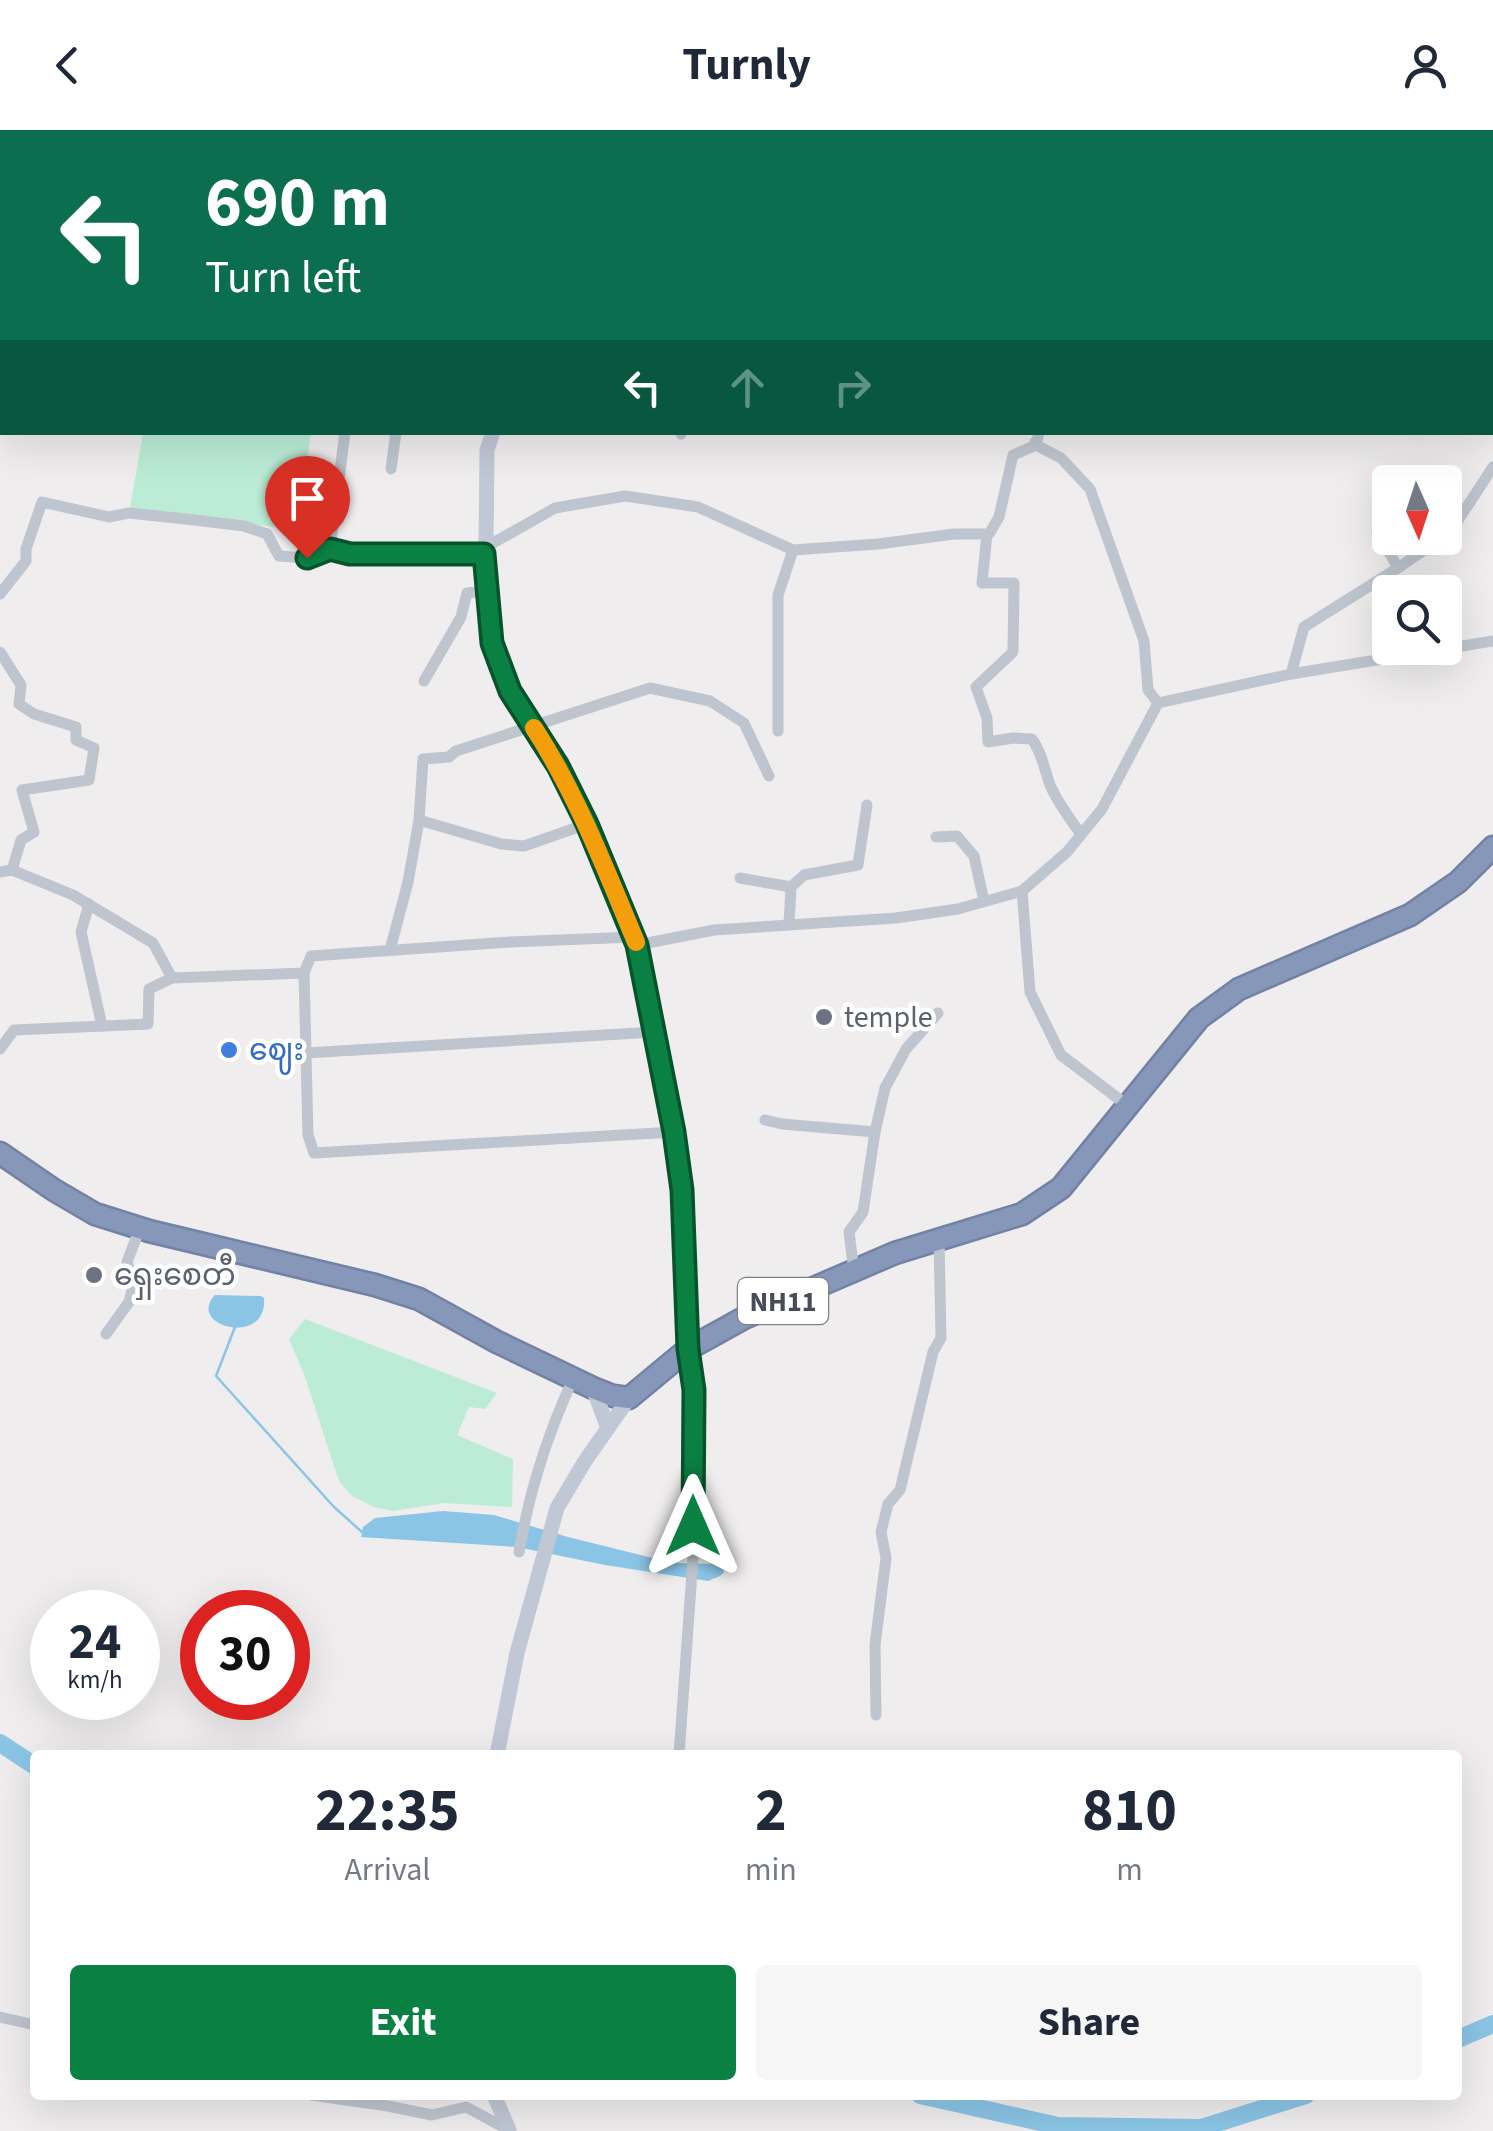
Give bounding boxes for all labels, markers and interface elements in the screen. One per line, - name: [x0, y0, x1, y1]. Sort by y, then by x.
- text: Turnly: [682, 33, 811, 97]
- icon: back: [40, 38, 95, 93]
- icon: person: [1398, 38, 1453, 93]
- text: 690 m: [205, 153, 390, 253]
- icon: left: [40, 170, 170, 300]
- text: Turn left: [205, 246, 361, 310]
- icon: left: [615, 360, 670, 415]
- icon: ahead: [720, 360, 775, 415]
- icon: right: [825, 360, 880, 415]
- pin: [265, 456, 350, 559]
- north arrow: [1372, 465, 1462, 555]
- map controls: [1372, 465, 1462, 665]
- icon: arrive: [280, 471, 335, 526]
- button: search: [1372, 575, 1462, 665]
- place label: temple: [844, 996, 933, 1039]
- marker: temple: [813, 1006, 835, 1028]
- place label: ဈေး: [249, 1029, 304, 1075]
- marker: ဈေး: [218, 1039, 240, 1061]
- place label: ရှေးစေတီ: [114, 1253, 236, 1300]
- marker: ရှေးစေတီ: [83, 1264, 105, 1286]
- road number: NH11: [738, 1278, 828, 1324]
- position arrow: [641, 1474, 745, 1578]
- speed limit sign: 30: [180, 1590, 310, 1720]
- text: 24: [69, 1607, 121, 1678]
- text: km/h: [67, 1662, 123, 1698]
- text: 22:35: [315, 1769, 460, 1854]
- text: 2: [755, 1769, 787, 1854]
- text: 810: [1082, 1769, 1177, 1854]
- text: Arrival: [344, 1847, 430, 1893]
- text: min: [745, 1847, 797, 1893]
- text: m: [1116, 1847, 1143, 1893]
- button: Exit: [70, 1965, 736, 2080]
- button: Share: [756, 1965, 1422, 2080]

